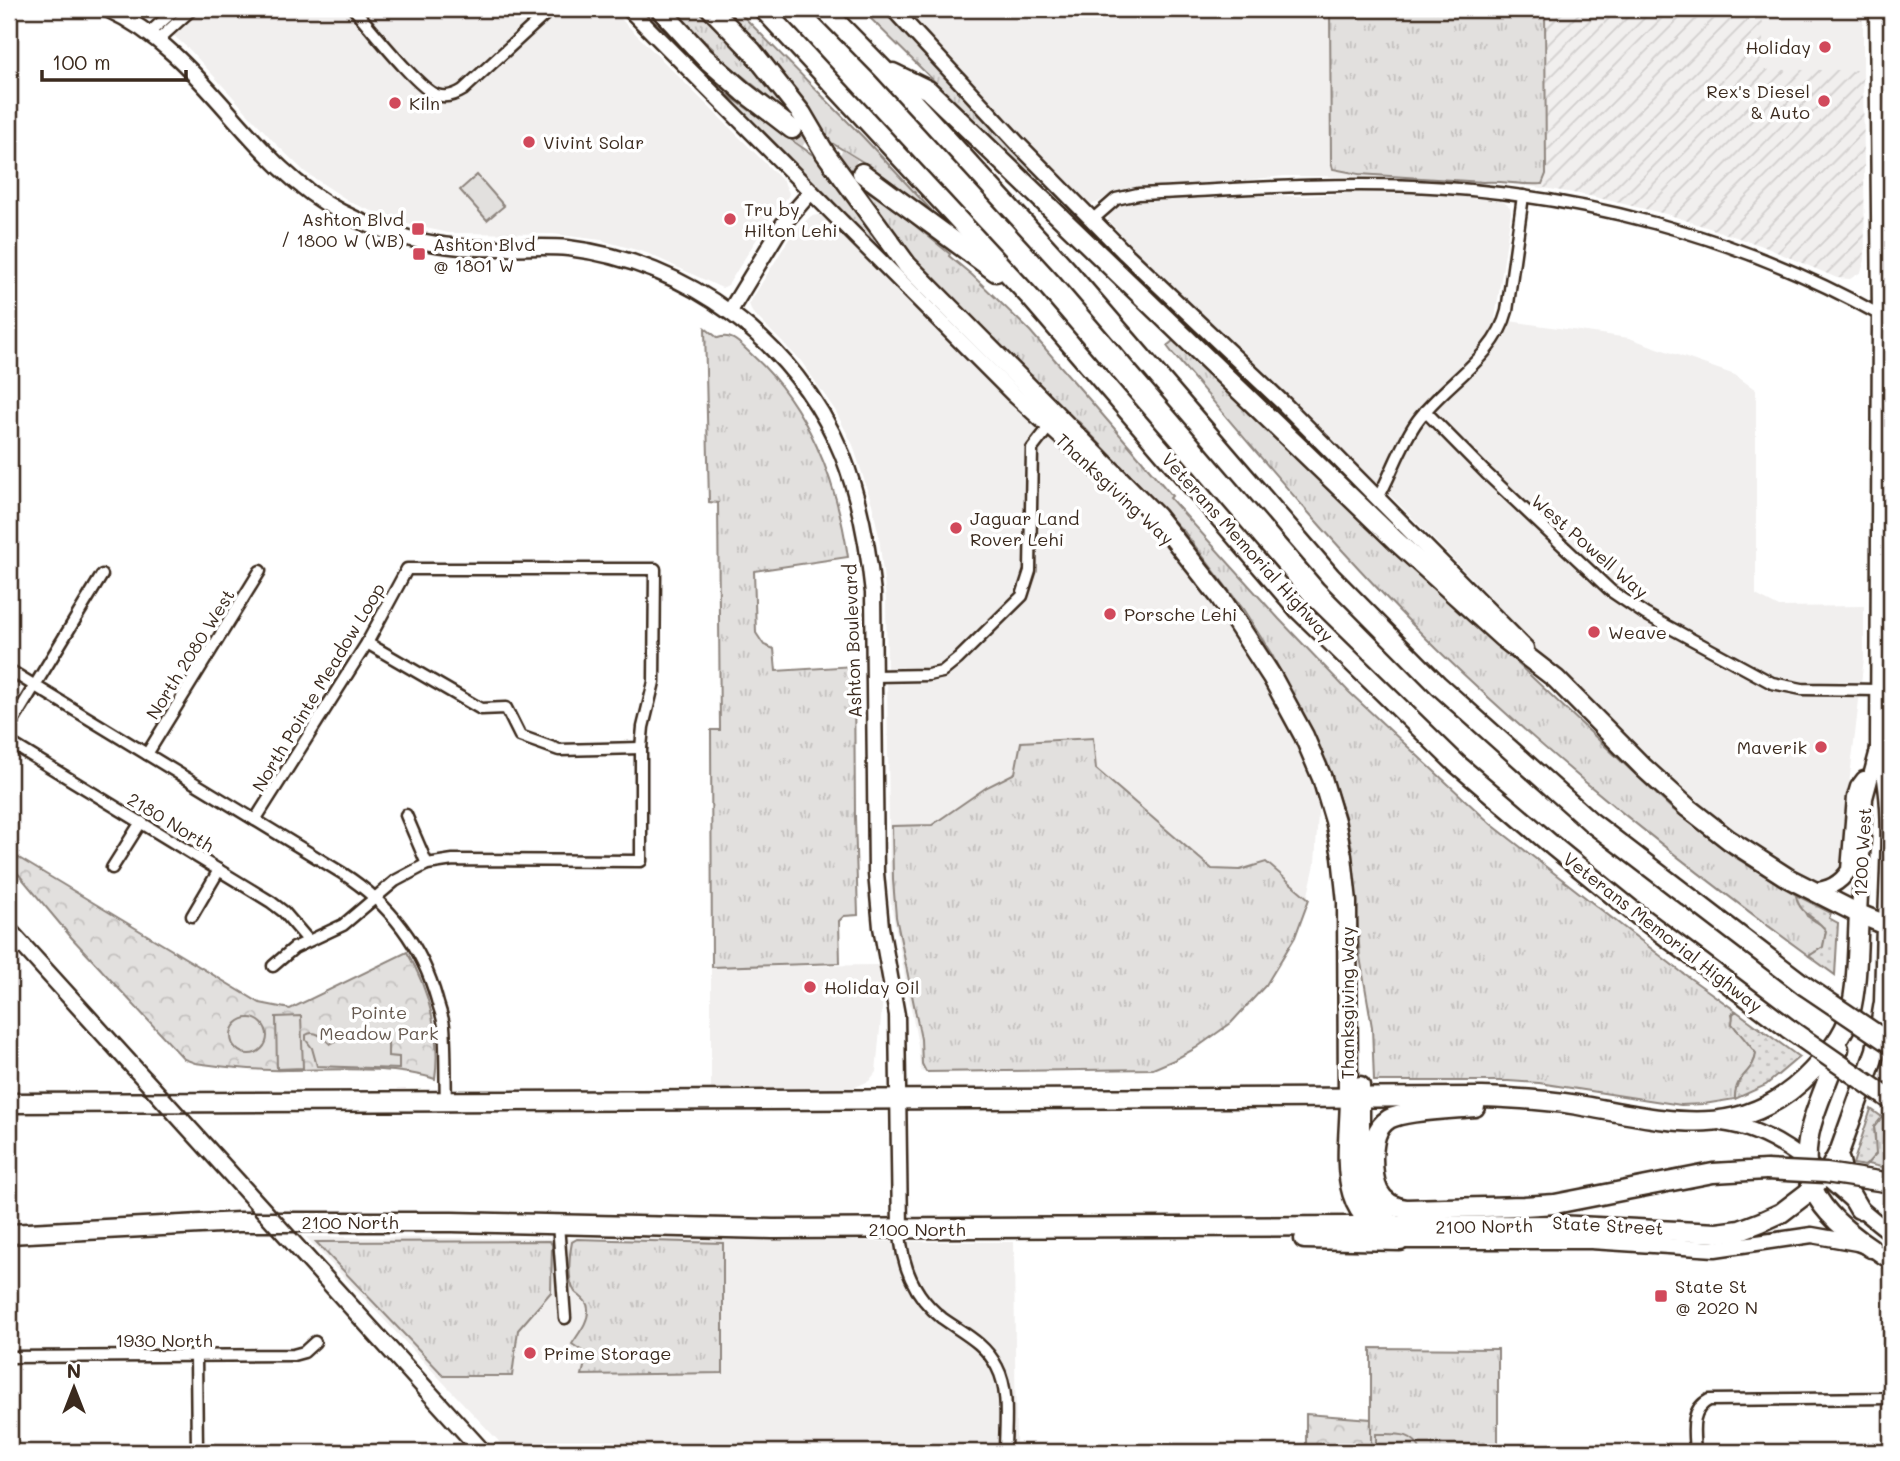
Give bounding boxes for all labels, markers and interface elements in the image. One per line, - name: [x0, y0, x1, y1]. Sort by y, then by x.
- place label: Holiday: [1745, 35, 1811, 59]
- scale bar: [42, 38, 186, 82]
- marker: Holiday: [1817, 39, 1833, 55]
- text: 100 m: [52, 48, 111, 75]
- place label: Rex's Diesel & Auto: [1706, 79, 1810, 124]
- place label: Kiln: [409, 91, 440, 115]
- marker: Rex's Diesel & Auto: [1816, 93, 1832, 109]
- marker: Kiln: [387, 95, 403, 111]
- place label: Vivint Solar: [543, 130, 644, 154]
- marker: Vivint Solar: [521, 134, 537, 150]
- place label: Tru by Hilton Lehi: [744, 197, 837, 242]
- place label: Ashton Blvd / 1800 W (WB): [281, 207, 404, 252]
- marker: Tru by Hilton Lehi: [722, 211, 738, 227]
- marker: Ashton Blvd / 1800 W (WB): [410, 221, 426, 237]
- place label: Ashton Blvd @ 1801 W: [433, 232, 535, 277]
- marker: Ashton Blvd @ 1801 W: [411, 246, 427, 262]
- street label: Thanksgiving Way: [1051, 428, 1179, 550]
- street label: Veterans Memorial Highway: [1157, 447, 1339, 647]
- street label: West Powell Way: [1527, 489, 1653, 603]
- place label: Jaguar Land Rover Lehi: [970, 506, 1079, 551]
- marker: Jaguar Land Rover Lehi: [948, 520, 964, 536]
- street label: Ashton Boulevard: [837, 564, 867, 718]
- street label: North Pointe Meadow Loop: [246, 578, 390, 796]
- street label: North 2080 West: [140, 584, 240, 724]
- place label: Porsche Lehi: [1124, 602, 1237, 626]
- marker: Porsche Lehi: [1102, 606, 1118, 622]
- place label: Weave: [1608, 620, 1667, 644]
- marker: Weave: [1586, 624, 1602, 640]
- place label: Maverik: [1737, 735, 1807, 759]
- marker: Maverik: [1813, 739, 1829, 755]
- street label: 2180 North: [123, 787, 219, 857]
- street label: 1200 West: [1848, 807, 1876, 897]
- street label: Veterans Memorial Highway: [1558, 847, 1768, 1017]
- street label: Thanksgiving Way: [1335, 926, 1359, 1080]
- place label: Holiday Oil: [824, 975, 920, 999]
- marker: Holiday Oil: [802, 979, 818, 995]
- park label: Pointe Meadow Park: [319, 1000, 439, 1045]
- street label: 2100 North: [301, 1210, 399, 1234]
- street label: State Street: [1552, 1210, 1664, 1240]
- street label: 2100 North: [1435, 1213, 1533, 1239]
- street label: 2100 North: [868, 1217, 966, 1241]
- place label: State St @ 2020 N: [1675, 1274, 1758, 1319]
- marker: State St @ 2020 N: [1653, 1288, 1669, 1304]
- street label: 1930 North: [115, 1328, 213, 1352]
- place label: Prime Storage: [544, 1341, 671, 1365]
- marker: Prime Storage: [522, 1345, 538, 1361]
- north arrow: [38, 1352, 108, 1422]
- text: N: [67, 1358, 81, 1383]

